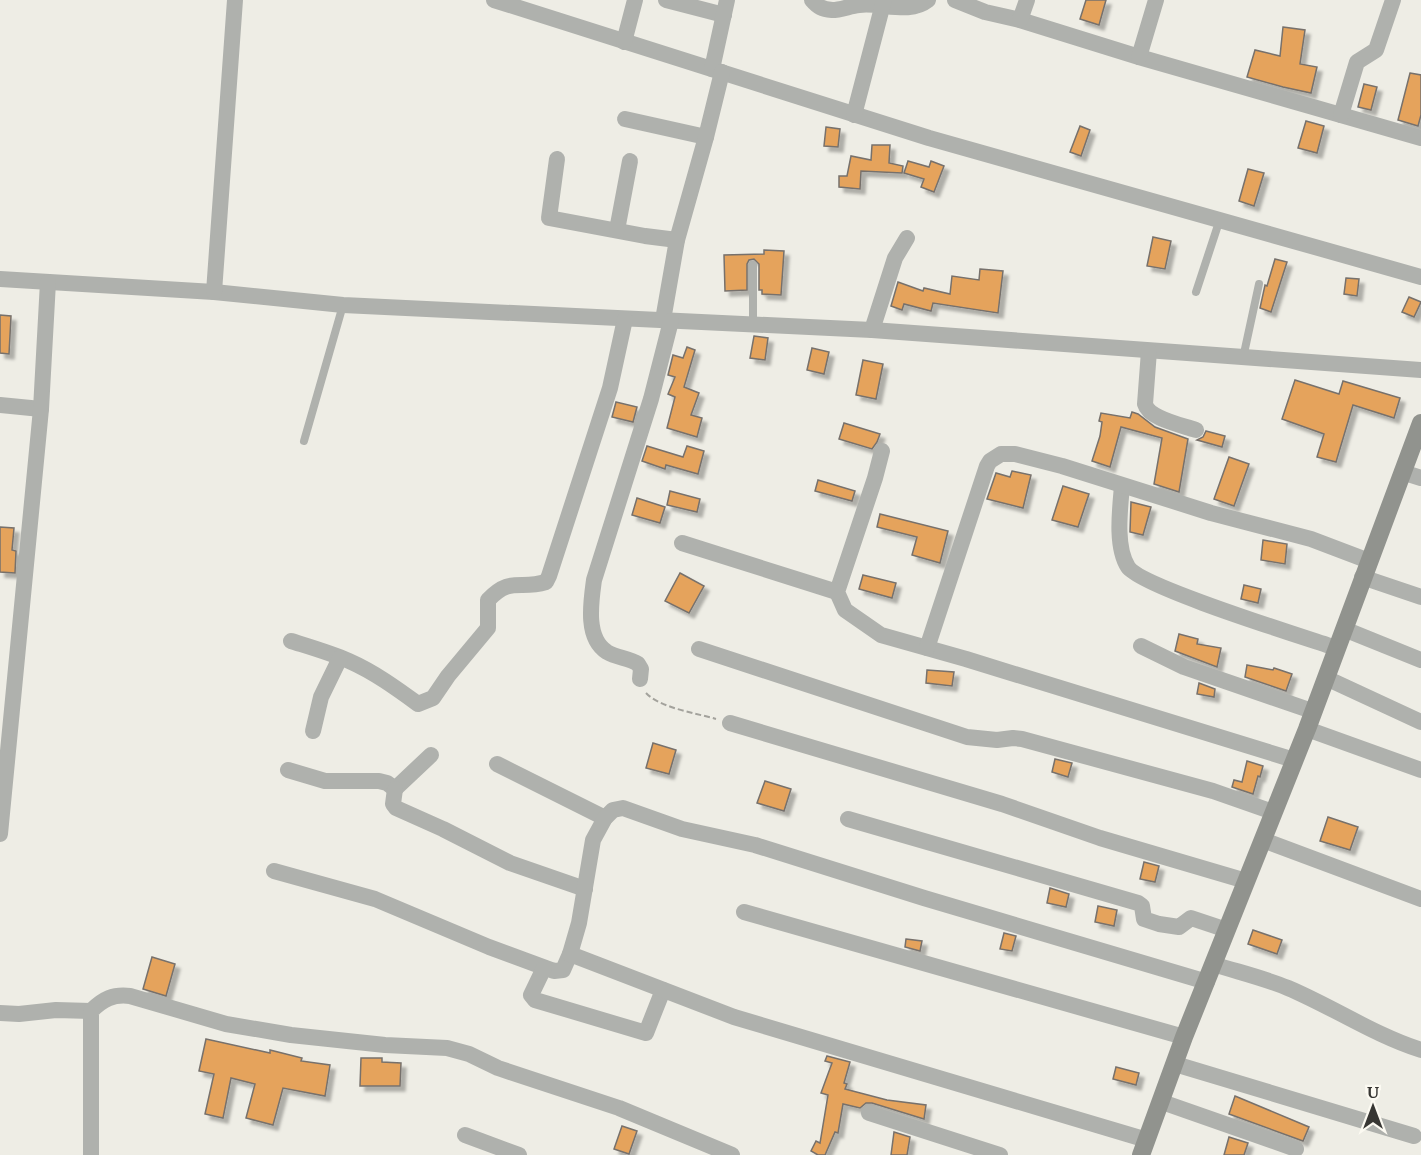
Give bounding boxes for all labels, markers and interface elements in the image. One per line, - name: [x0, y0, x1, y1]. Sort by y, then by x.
- north arrow: [1343, 1077, 1403, 1137]
- text: U: [1367, 1082, 1379, 1102]

